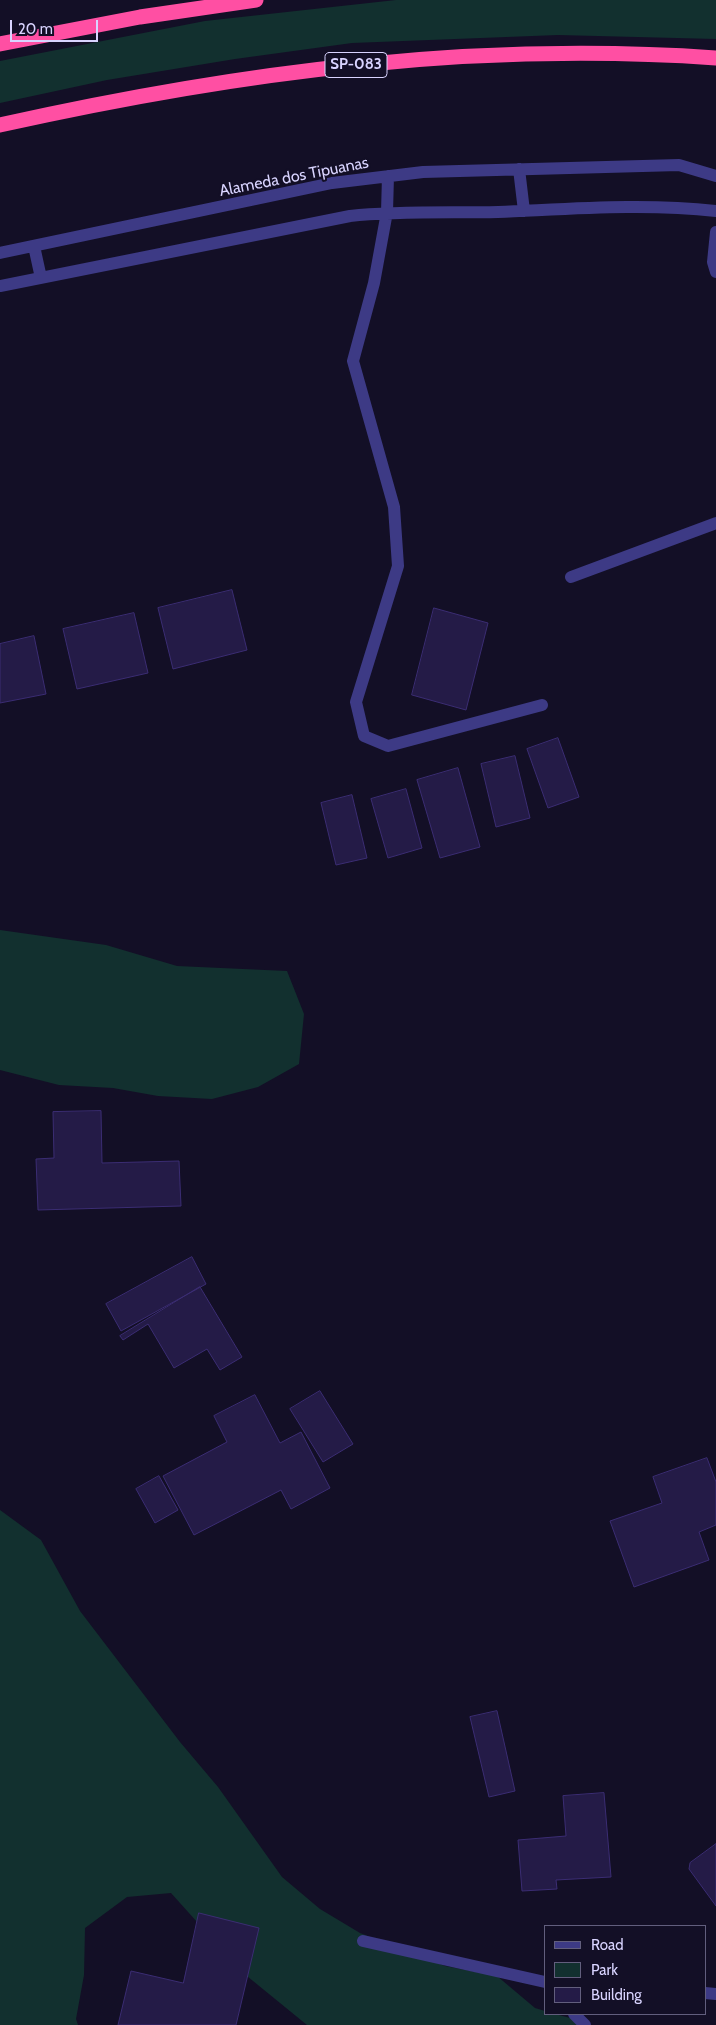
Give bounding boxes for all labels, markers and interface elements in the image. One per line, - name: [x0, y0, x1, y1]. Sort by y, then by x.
- scale bar: [12, 10, 100, 42]
- text: 20 m: [18, 20, 53, 38]
- road number: SP-083: [325, 52, 387, 78]
- street label: Alameda dos Tipuanas: [218, 153, 370, 201]
- legend: [544, 1925, 706, 2015]
- text: Road: [591, 1936, 624, 1954]
- text: Park: [591, 1961, 618, 1979]
- text: Building: [591, 1986, 642, 2004]

